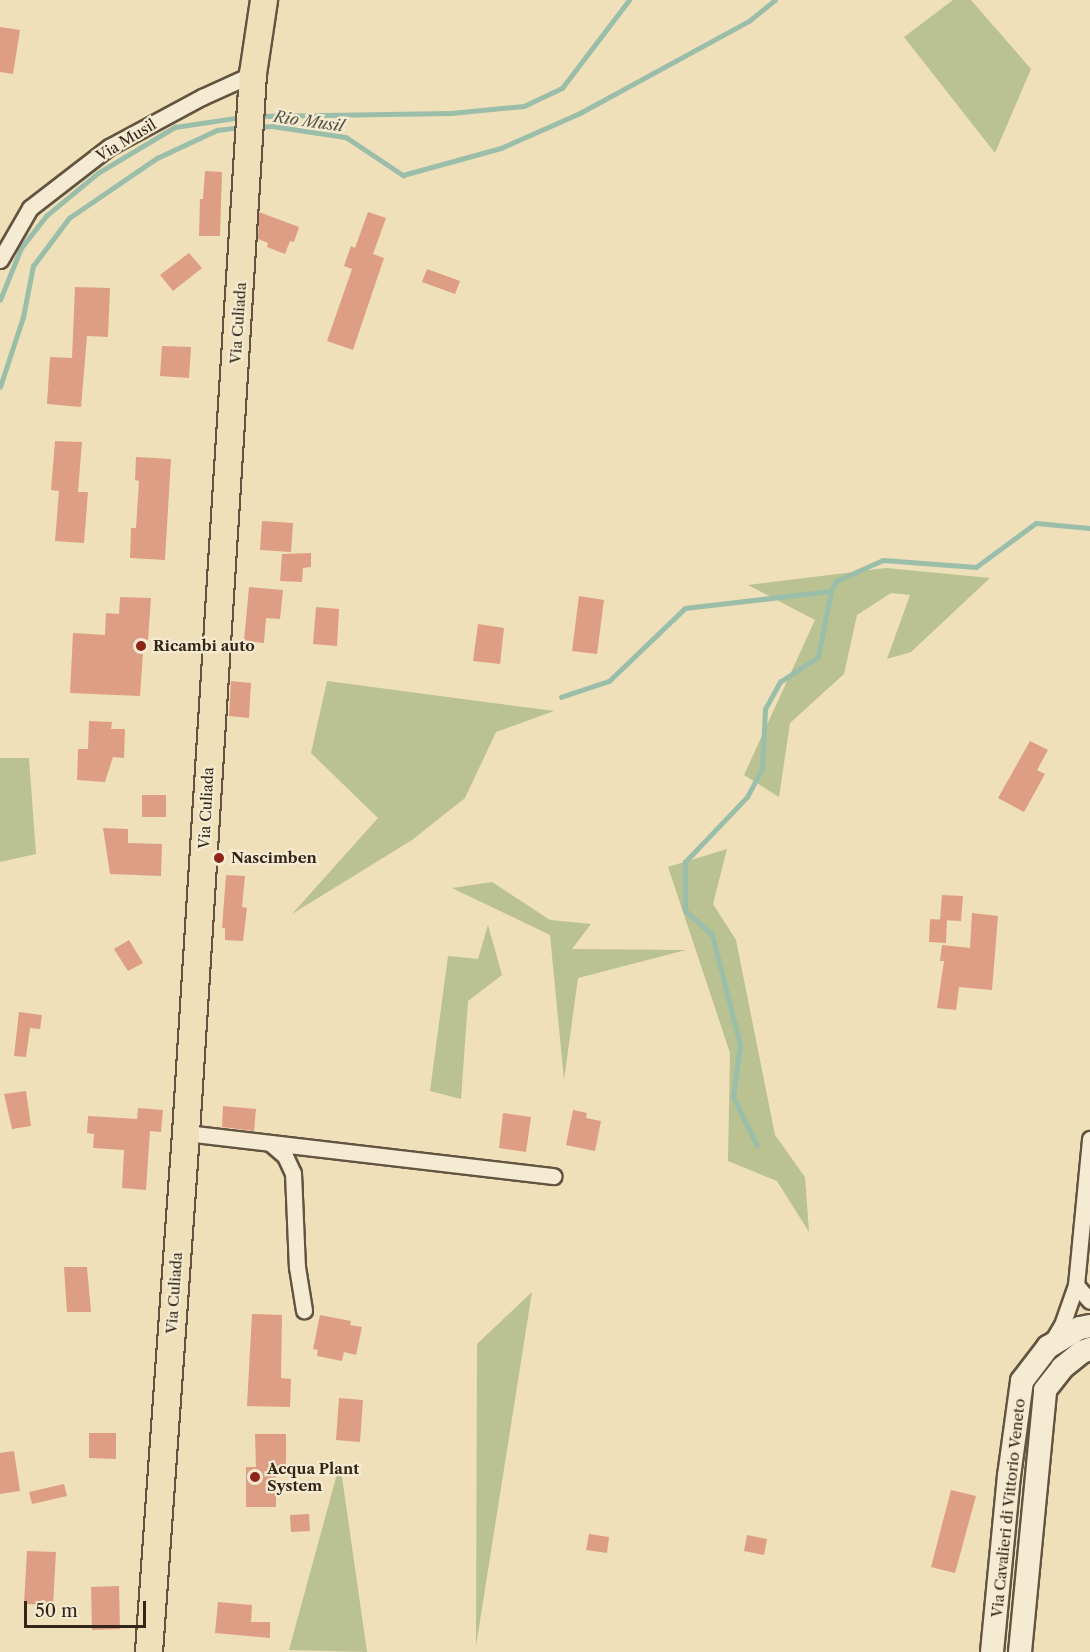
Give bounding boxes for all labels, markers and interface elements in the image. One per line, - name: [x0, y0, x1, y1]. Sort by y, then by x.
- water label: Rio Musil: [273, 107, 345, 135]
- street label: Via Musil: [93, 115, 159, 165]
- street label: Via Culiada: [226, 281, 250, 365]
- place label: Ricambi auto: [153, 637, 255, 655]
- marker: Ricambi auto: [134, 639, 148, 653]
- street label: Via Culiada: [195, 767, 217, 849]
- place label: Nascimben: [231, 849, 317, 867]
- marker: Nascimben: [212, 851, 226, 865]
- street label: Via Culiada: [162, 1251, 186, 1335]
- street label: Via Cavalieri di Vittorio Veneto: [987, 1397, 1029, 1619]
- place label: Acqua Plant System: [267, 1459, 359, 1494]
- marker: Acqua Plant System: [248, 1470, 262, 1484]
- scale bar: [27, 1589, 148, 1627]
- text: 50 m: [35, 1600, 78, 1622]

